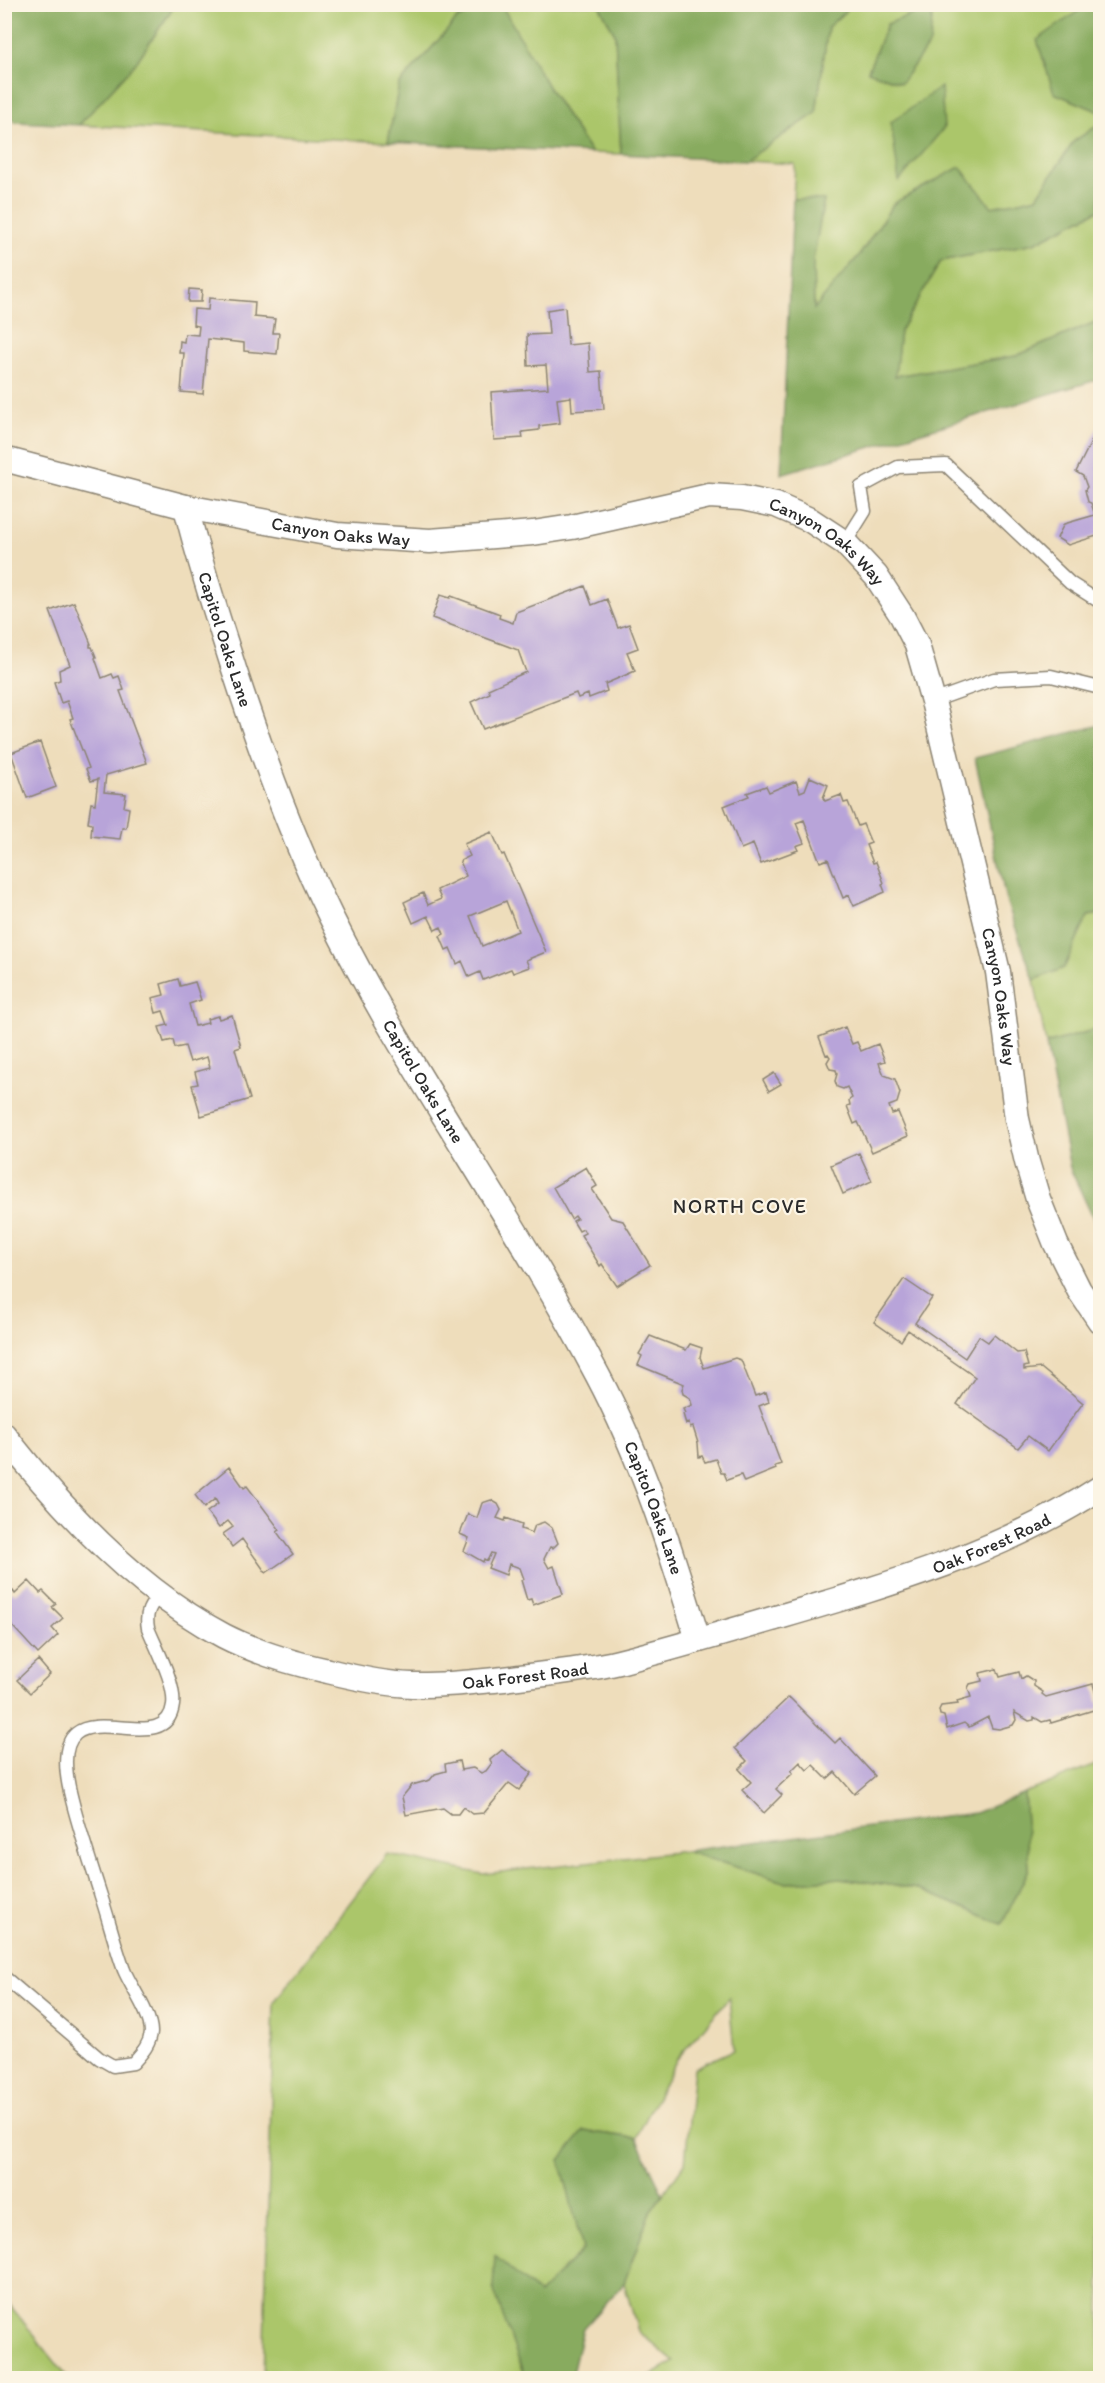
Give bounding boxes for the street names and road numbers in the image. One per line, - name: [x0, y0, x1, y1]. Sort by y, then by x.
- street label: Canyon Oaks Way: [767, 493, 890, 589]
- street label: Canyon Oaks Way: [270, 512, 411, 551]
- street label: Capitol Oaks Lane: [193, 569, 257, 710]
- street label: Canyon Oaks Way: [977, 925, 1021, 1067]
- street label: Capitol Oaks Lane: [378, 1015, 469, 1147]
- street label: Capitol Oaks Lane: [619, 1438, 688, 1577]
- street label: Oak Forest Road: [929, 1508, 1055, 1579]
- street label: Oak Forest Road: [461, 1657, 590, 1694]

